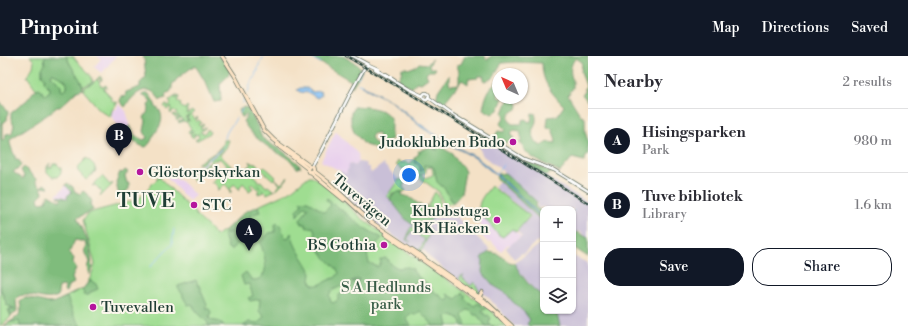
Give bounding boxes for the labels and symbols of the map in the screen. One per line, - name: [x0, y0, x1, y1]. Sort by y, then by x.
- north arrow: [492, 68, 528, 104]
- pin: B: [106, 123, 132, 156]
- place label: Judoklubben Budo: [379, 133, 505, 152]
- marker: Judoklubben Budo: [508, 137, 518, 147]
- place label: Glöstorpskyrkan: [148, 163, 260, 182]
- your location: [399, 165, 419, 185]
- marker: Glöstorpskyrkan: [135, 167, 145, 177]
- street label: Tuvevägen: [328, 170, 395, 231]
- district label: TUVE: [117, 189, 175, 213]
- place label: STC: [202, 196, 231, 215]
- marker: STC: [189, 200, 199, 210]
- place label: Klubbstuga BK Häcken: [412, 202, 489, 238]
- marker: Klubbstuga BK Häcken: [492, 215, 502, 225]
- pin: A: [236, 218, 262, 251]
- place label: BS Gothia: [306, 236, 376, 255]
- marker: BS Gothia: [379, 240, 389, 250]
- park label: S A Hedlunds park: [341, 278, 431, 314]
- place label: Tuvevallen: [101, 298, 174, 317]
- marker: Tuvevallen: [88, 302, 98, 312]

